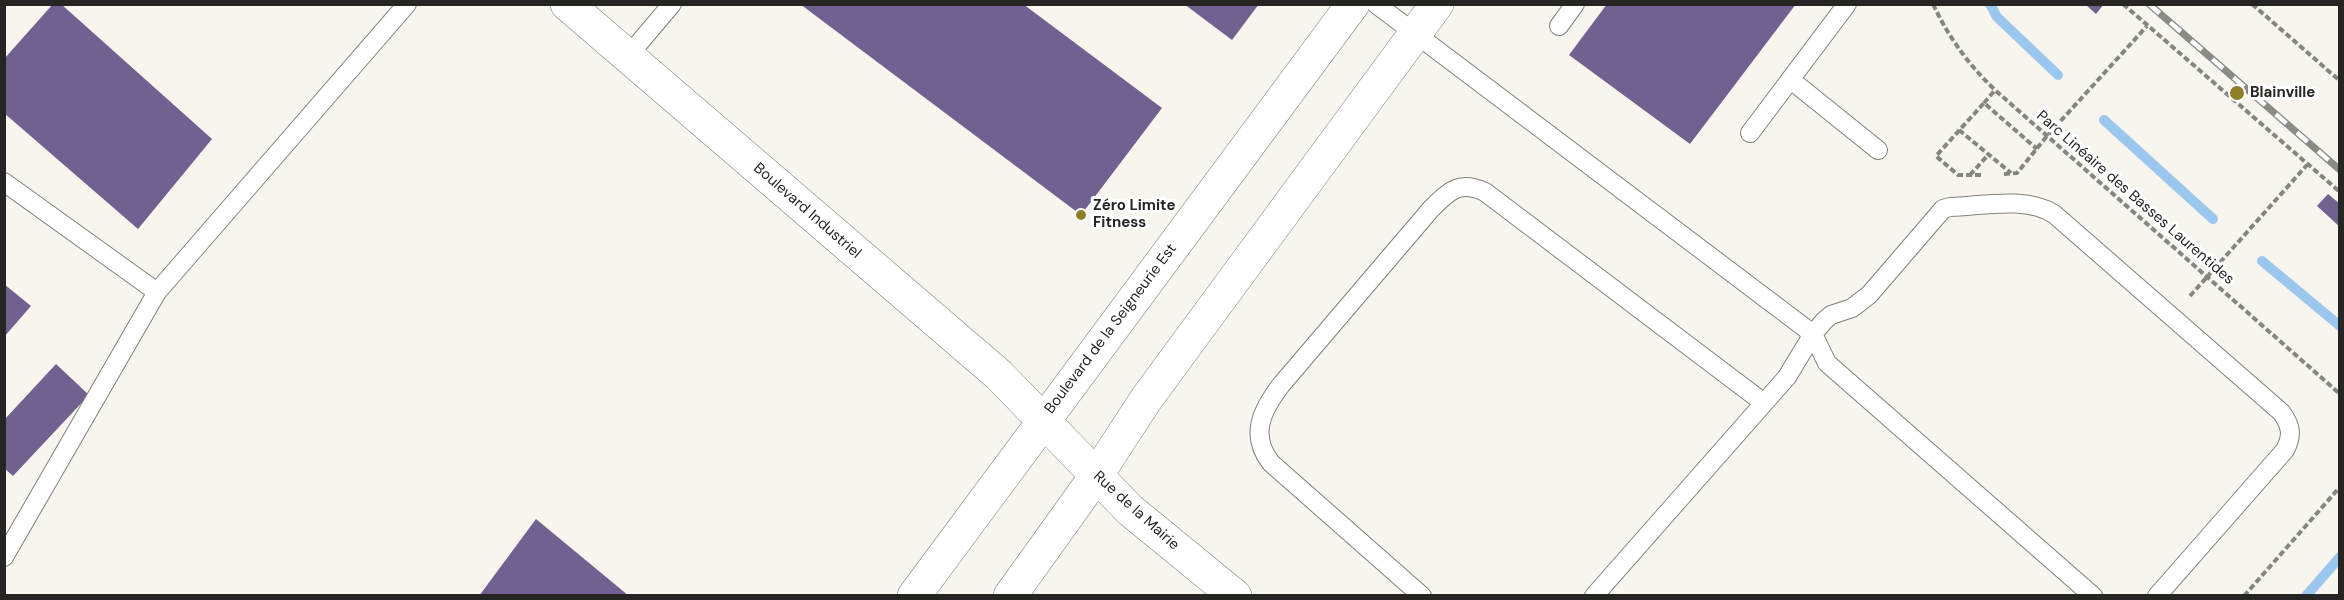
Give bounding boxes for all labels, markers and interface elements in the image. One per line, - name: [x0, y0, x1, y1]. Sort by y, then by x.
- marker: Blainville: [2228, 84, 2246, 102]
- place label: Blainville: [2250, 84, 2315, 102]
- street label: Parc Linéaire des Basses Laurentides: [2032, 107, 2238, 289]
- street label: Boulevard Industriel: [750, 159, 864, 263]
- place label: Zéro Limite Fitness: [1093, 197, 1175, 232]
- marker: Zéro Limite Fitness: [1074, 208, 1088, 222]
- street label: Boulevard de la Seigneurie Est: [1041, 241, 1181, 417]
- street label: Rue de la Mairie: [1089, 468, 1183, 554]

